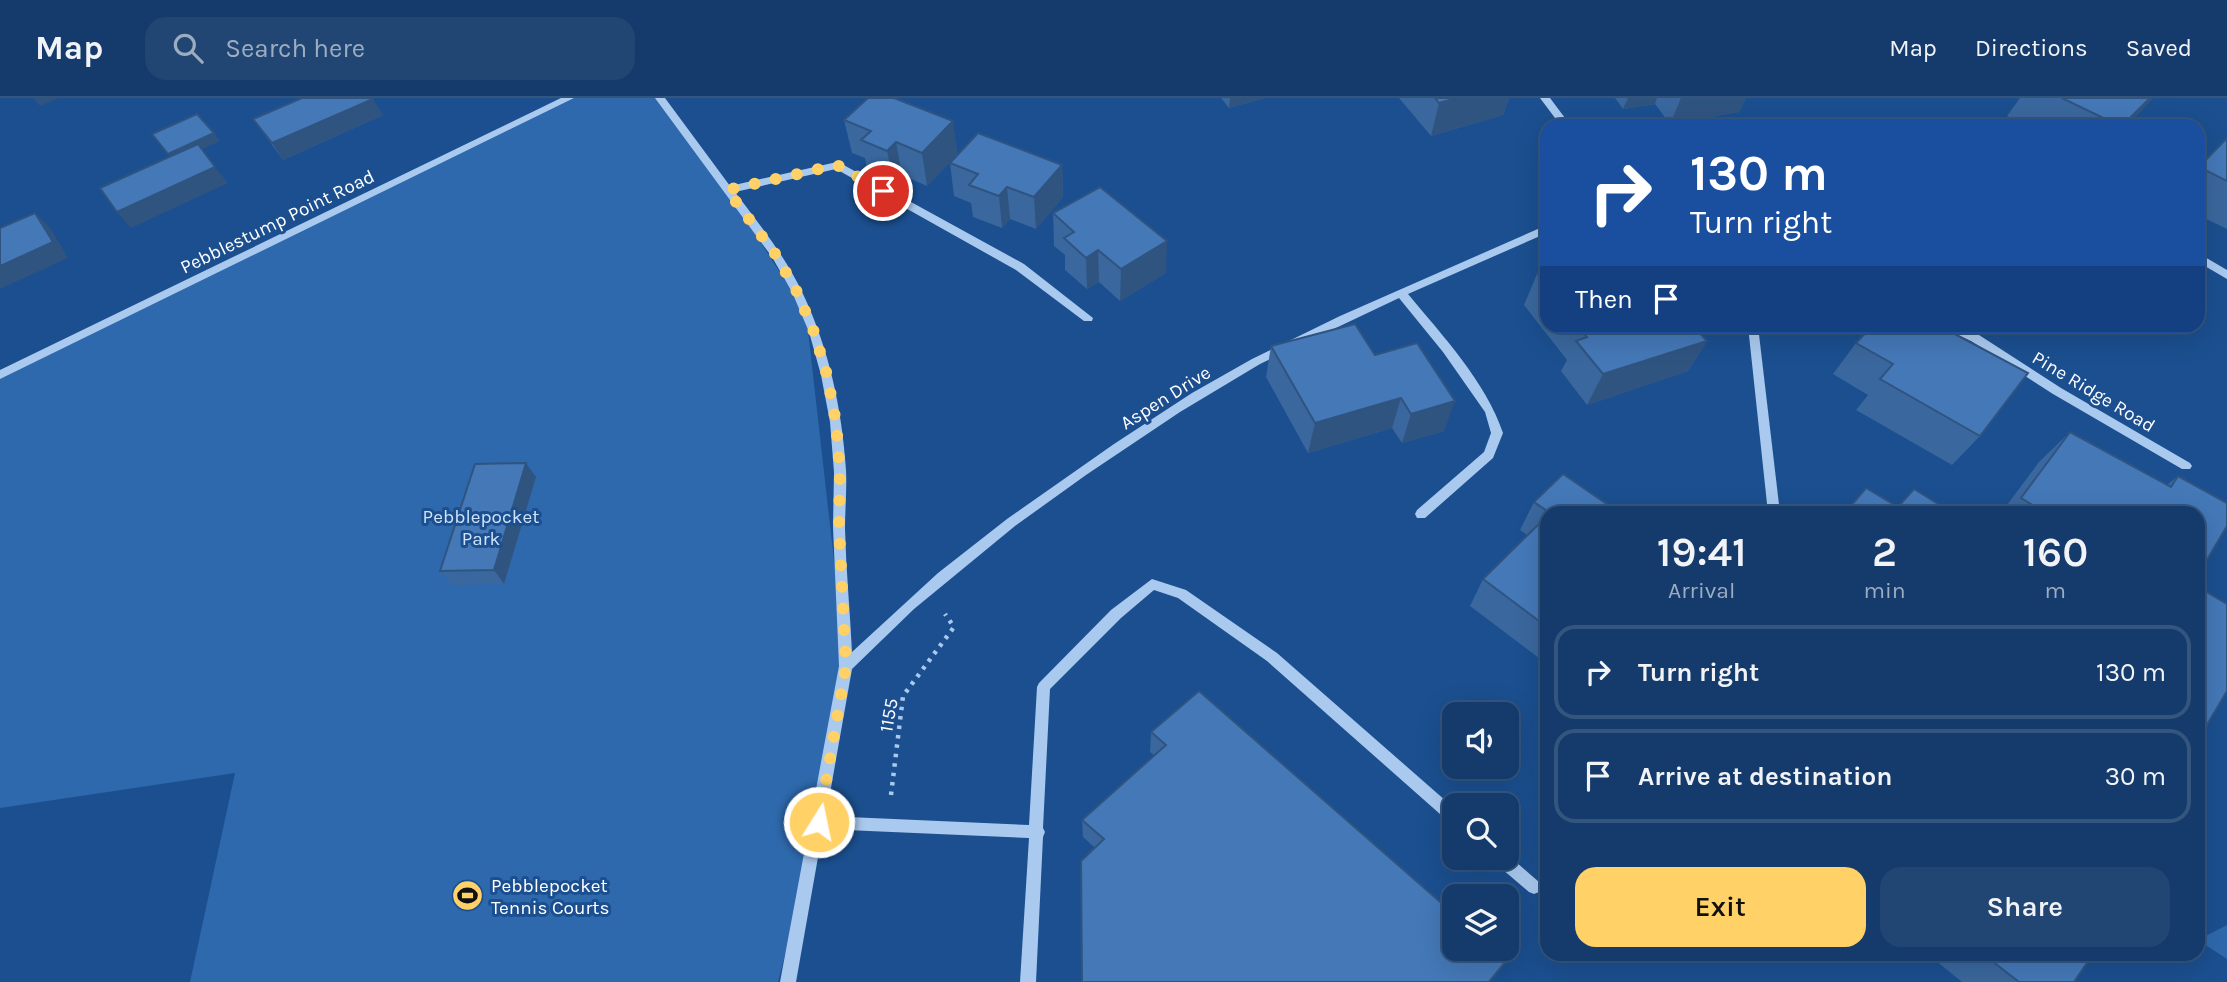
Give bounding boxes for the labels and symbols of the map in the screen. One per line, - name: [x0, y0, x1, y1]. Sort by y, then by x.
- pin: [853, 161, 913, 221]
- street label: Pebblestump Point Road: [177, 165, 378, 279]
- street label: Pine Ridge Road: [2028, 347, 2159, 437]
- street label: Aspen Drive: [1116, 361, 1215, 434]
- park label: Pebblepocket Park: [423, 506, 539, 550]
- street label: 1155: [875, 697, 903, 734]
- position arrow: [782, 785, 856, 859]
- place label: Pebblepocket Tennis Courts: [491, 875, 609, 919]
- sports icon: Pebblepocket Tennis Courts: [451, 879, 485, 913]

